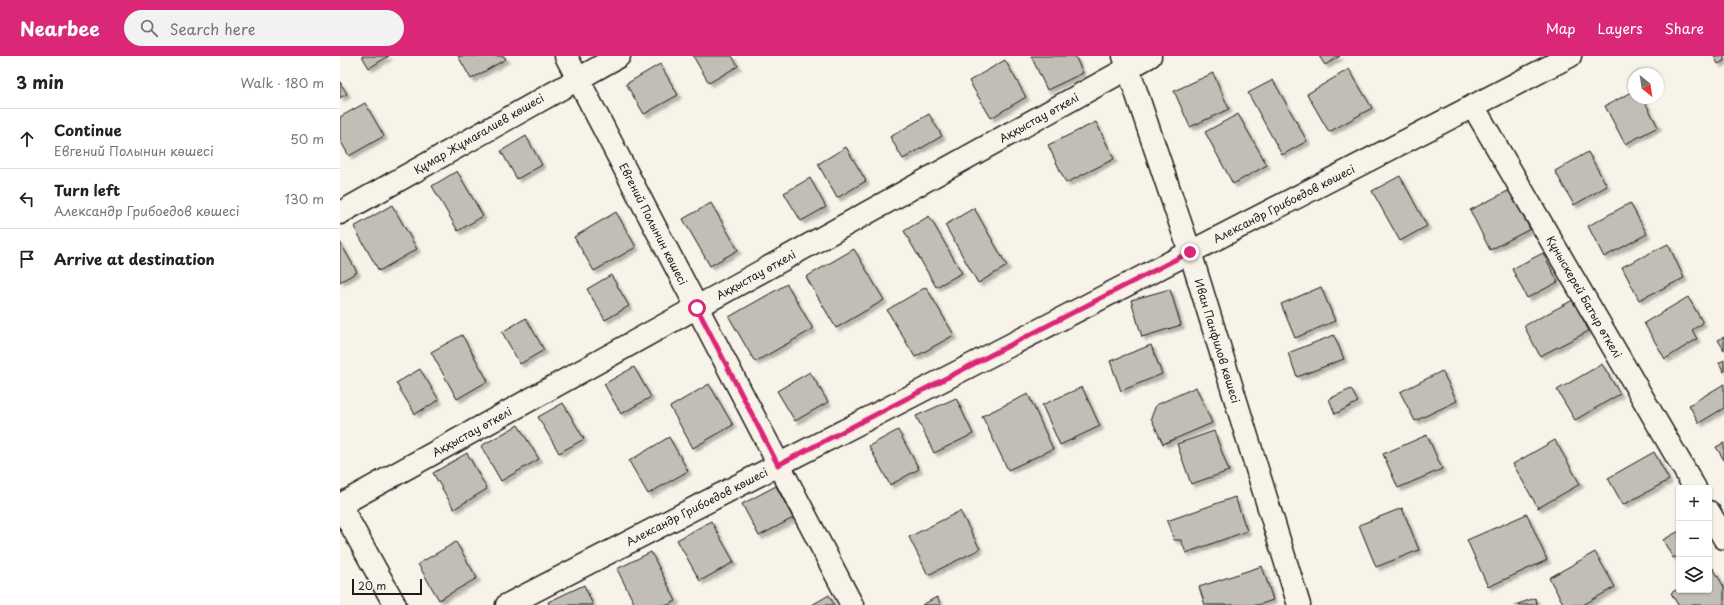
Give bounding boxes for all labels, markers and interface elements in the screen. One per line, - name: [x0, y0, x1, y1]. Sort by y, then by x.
- search box: [124, 10, 404, 46]
- text: Nearbee: [20, 14, 100, 42]
- icon: search: [138, 17, 160, 39]
- text: Search here: [170, 17, 255, 40]
- text: Map: [1546, 18, 1576, 39]
- text: Layers: [1598, 18, 1643, 39]
- text: Share: [1665, 18, 1704, 39]
- north arrow: [1628, 68, 1664, 104]
- text: 3 min: [16, 69, 64, 95]
- text: Walk · 180 m: [241, 73, 324, 92]
- street label: Құмар Жұмағалиев көшесі: [410, 89, 547, 178]
- street label: Аққыстау өткелі: [996, 89, 1082, 147]
- text: Continue: [54, 118, 122, 141]
- icon: ahead: [16, 128, 38, 150]
- text: 50 m: [290, 129, 324, 148]
- text: Евгений Полынин көшесі: [54, 141, 214, 160]
- street label: Евгений Полынин көшесі: [615, 160, 692, 288]
- street label: Александр Грибоедов көшесі: [1210, 160, 1358, 247]
- text: Turn left: [54, 178, 120, 201]
- icon: left: [16, 188, 38, 210]
- text: 130 m: [285, 189, 324, 208]
- text: Александр Грибоедов көшесі: [54, 201, 240, 220]
- street label: Құныскерей Батыр өткелі: [1542, 233, 1626, 361]
- route end: [1181, 243, 1199, 261]
- street label: Аққыстау өткелі: [713, 246, 799, 304]
- text: Arrive at destination: [54, 247, 215, 270]
- icon: arrive: [16, 248, 38, 270]
- street label: Иван Панфилов көшесі: [1190, 277, 1245, 405]
- route start: [688, 299, 706, 317]
- street label: Аққыстау өткелі: [429, 403, 515, 461]
- street label: Александр Грибоедов көшесі: [623, 463, 771, 550]
- map controls: [1676, 485, 1712, 593]
- button: +: [1676, 485, 1712, 521]
- button: −: [1676, 521, 1712, 557]
- button: layers: [1676, 557, 1712, 593]
- scale bar: [352, 577, 422, 596]
- text: 20 m: [358, 577, 386, 594]

